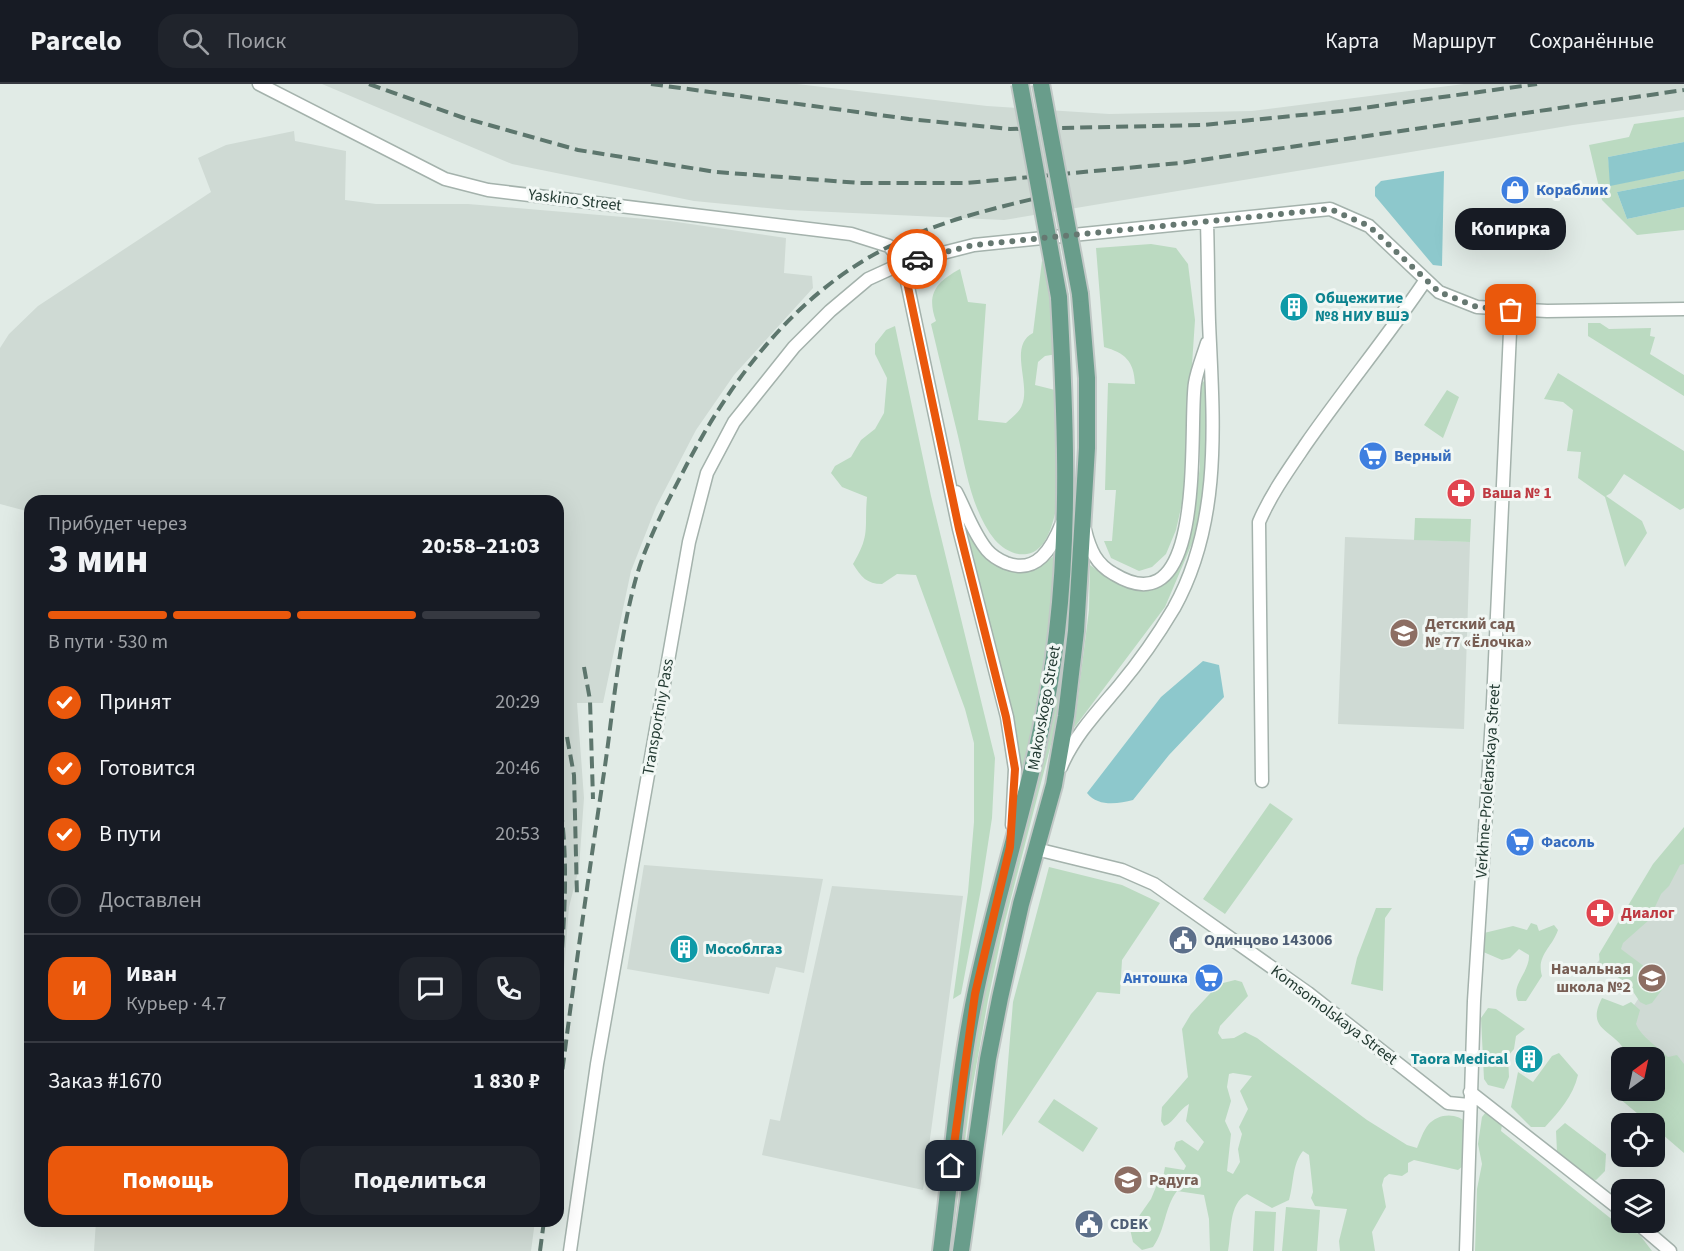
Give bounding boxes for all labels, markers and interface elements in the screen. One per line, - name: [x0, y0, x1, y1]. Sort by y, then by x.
- search box: [158, 14, 578, 68]
- text: Parcelo: [30, 21, 122, 61]
- icon: search: [179, 25, 212, 58]
- text: Поиск: [227, 25, 286, 57]
- text: Карта: [1325, 26, 1379, 56]
- text: Маршрут: [1412, 26, 1496, 56]
- text: Сохранённые: [1529, 26, 1654, 56]
- shop icon: Кораблик: [1499, 174, 1531, 206]
- place label: Кораблик: [1536, 179, 1608, 201]
- street label: Yaskino Street: [526, 183, 624, 217]
- callout: Копирка: [1456, 208, 1567, 250]
- text: Копирка: [1471, 215, 1550, 243]
- courier: [887, 229, 947, 289]
- icon: car: [901, 243, 934, 276]
- pin: [1485, 284, 1536, 335]
- place label: Общежитие №8 НИУ ВШЭ: [1315, 287, 1409, 327]
- building icon: Общежитие №8 НИУ ВШЭ: [1278, 291, 1310, 323]
- icon: bag: [1494, 293, 1527, 326]
- supermarket icon: Верный: [1357, 440, 1389, 472]
- place label: Верный: [1394, 445, 1452, 467]
- pharmacy icon: Ваша № 1: [1445, 477, 1477, 509]
- place label: Ваша № 1: [1482, 482, 1552, 504]
- text: Прибудет через: [48, 510, 187, 538]
- text: 20:58–21:03: [422, 530, 540, 562]
- text: 3 мин: [48, 532, 148, 588]
- place label: Детский сад № 77 «Ёлочка»: [1425, 613, 1532, 653]
- school or university icon: Детский сад № 77 «Ёлочка»: [1388, 617, 1420, 649]
- text: В пути · 530 m: [48, 628, 168, 656]
- street label: Makovskogo Street: [1022, 643, 1066, 772]
- street label: Transportniy Pass: [637, 657, 679, 777]
- street label: Verkhne-Proletarskaya Street: [1470, 683, 1506, 879]
- icon: check: [48, 686, 81, 719]
- text: Принят: [99, 686, 172, 718]
- text: 20:29: [495, 688, 540, 716]
- icon: check: [48, 752, 81, 785]
- text: Готовится: [99, 752, 196, 784]
- text: 20:46: [495, 754, 540, 782]
- icon: check: [48, 818, 81, 851]
- text: В пути: [99, 818, 161, 850]
- text: 20:53: [495, 820, 540, 848]
- supermarket icon: Фасоль: [1504, 826, 1536, 858]
- place label: Фасоль: [1541, 831, 1595, 853]
- text: Доставлен: [99, 884, 202, 916]
- pharmacy icon: Диалог: [1584, 897, 1616, 929]
- place label: Диалог: [1621, 902, 1675, 924]
- public building icon: Одинцово 143006: [1167, 924, 1199, 956]
- place label: Одинцово 143006: [1204, 929, 1333, 951]
- building icon: Мособлгаз: [668, 933, 700, 965]
- place label: Мособлгаз: [705, 938, 783, 960]
- button: chat: [399, 957, 462, 1020]
- button: phone: [477, 957, 540, 1020]
- text: Иван: [126, 958, 177, 990]
- place label: Начальная школа №2: [1551, 958, 1631, 998]
- street label: Komsomolskaya Street: [1266, 960, 1402, 1070]
- supermarket icon: Антошка: [1193, 962, 1225, 994]
- school or university icon: Начальная школа №2: [1636, 962, 1668, 994]
- place label: Антошка: [1122, 967, 1188, 989]
- text: И: [72, 972, 87, 1004]
- text: Курьер · 4.7: [126, 990, 226, 1018]
- building icon: Taora Medical: [1513, 1043, 1545, 1075]
- north arrow: [1611, 1047, 1665, 1101]
- map controls: [1611, 1047, 1665, 1233]
- place label: Taora Medical: [1411, 1048, 1508, 1070]
- text: Заказ #1670: [48, 1065, 162, 1097]
- text: 1 830 ₽: [473, 1065, 540, 1097]
- button: locate: [1611, 1113, 1665, 1167]
- pin: [925, 1140, 976, 1191]
- button: Помощь: [48, 1146, 288, 1215]
- button: Поделиться: [300, 1146, 540, 1215]
- icon: home: [934, 1149, 967, 1182]
- school or university icon: Радуга: [1112, 1164, 1144, 1196]
- place label: Радуга: [1149, 1169, 1199, 1191]
- button: layers: [1611, 1179, 1665, 1233]
- public building icon: CDEK: [1073, 1208, 1105, 1240]
- place label: CDEK: [1110, 1213, 1148, 1235]

